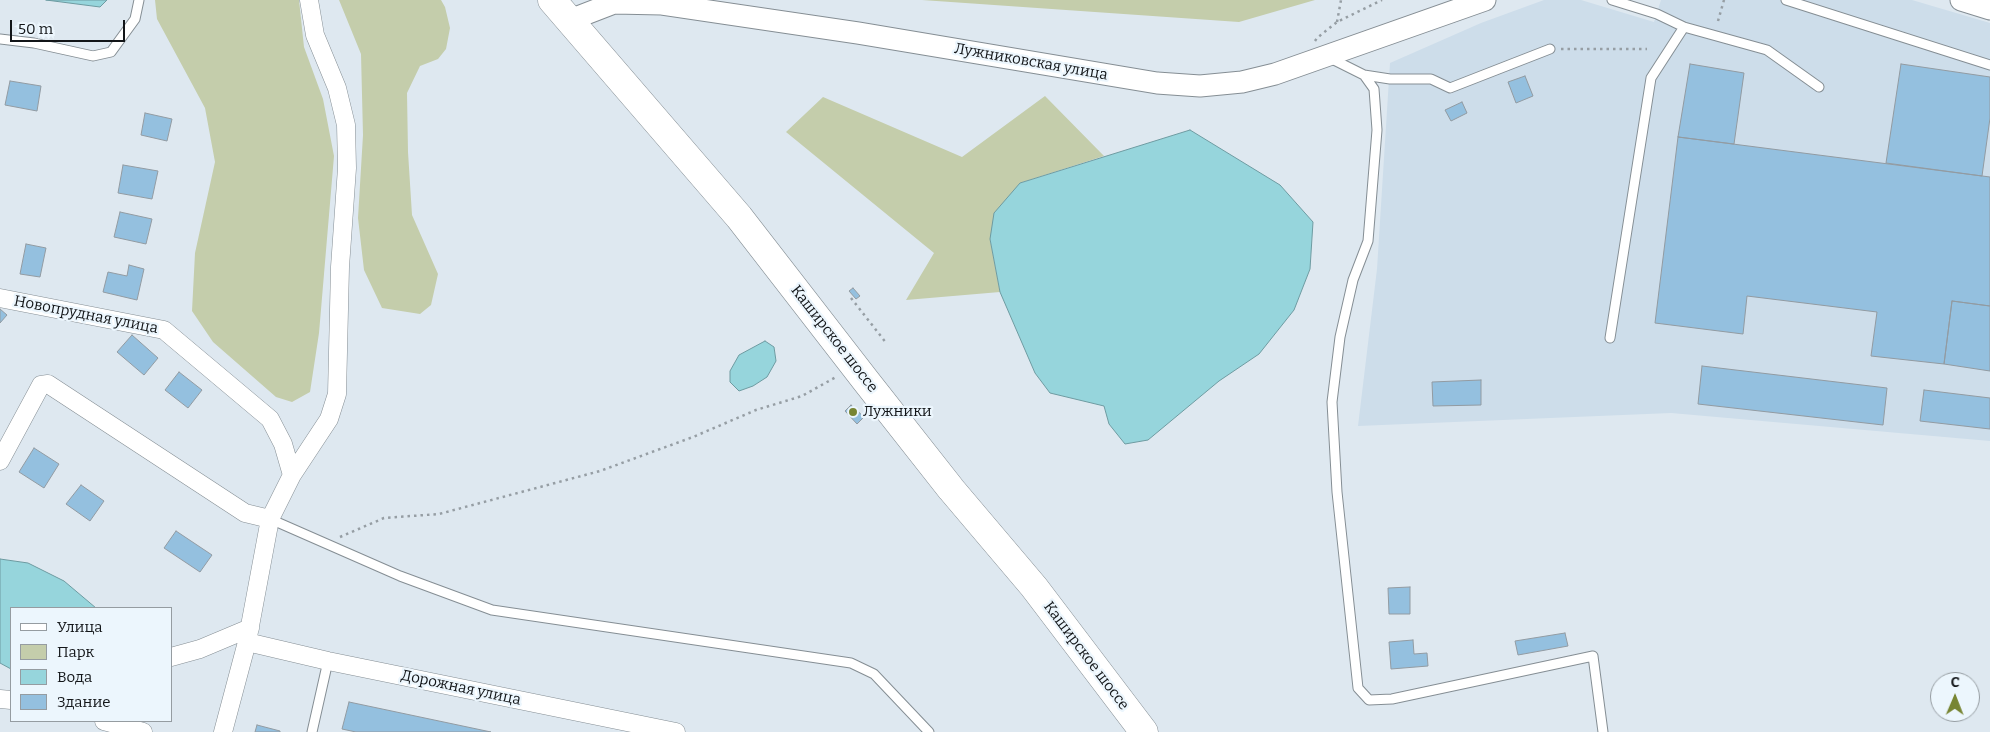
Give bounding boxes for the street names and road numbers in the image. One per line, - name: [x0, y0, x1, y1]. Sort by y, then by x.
- street label: Лужниковская улица: [953, 40, 1109, 84]
- street label: Каширское шоссе: [787, 282, 881, 396]
- street label: Новопрудная улица: [12, 292, 160, 338]
- street label: Каширское шоссе: [1039, 598, 1133, 714]
- street label: Дорожная улица: [400, 667, 522, 709]

